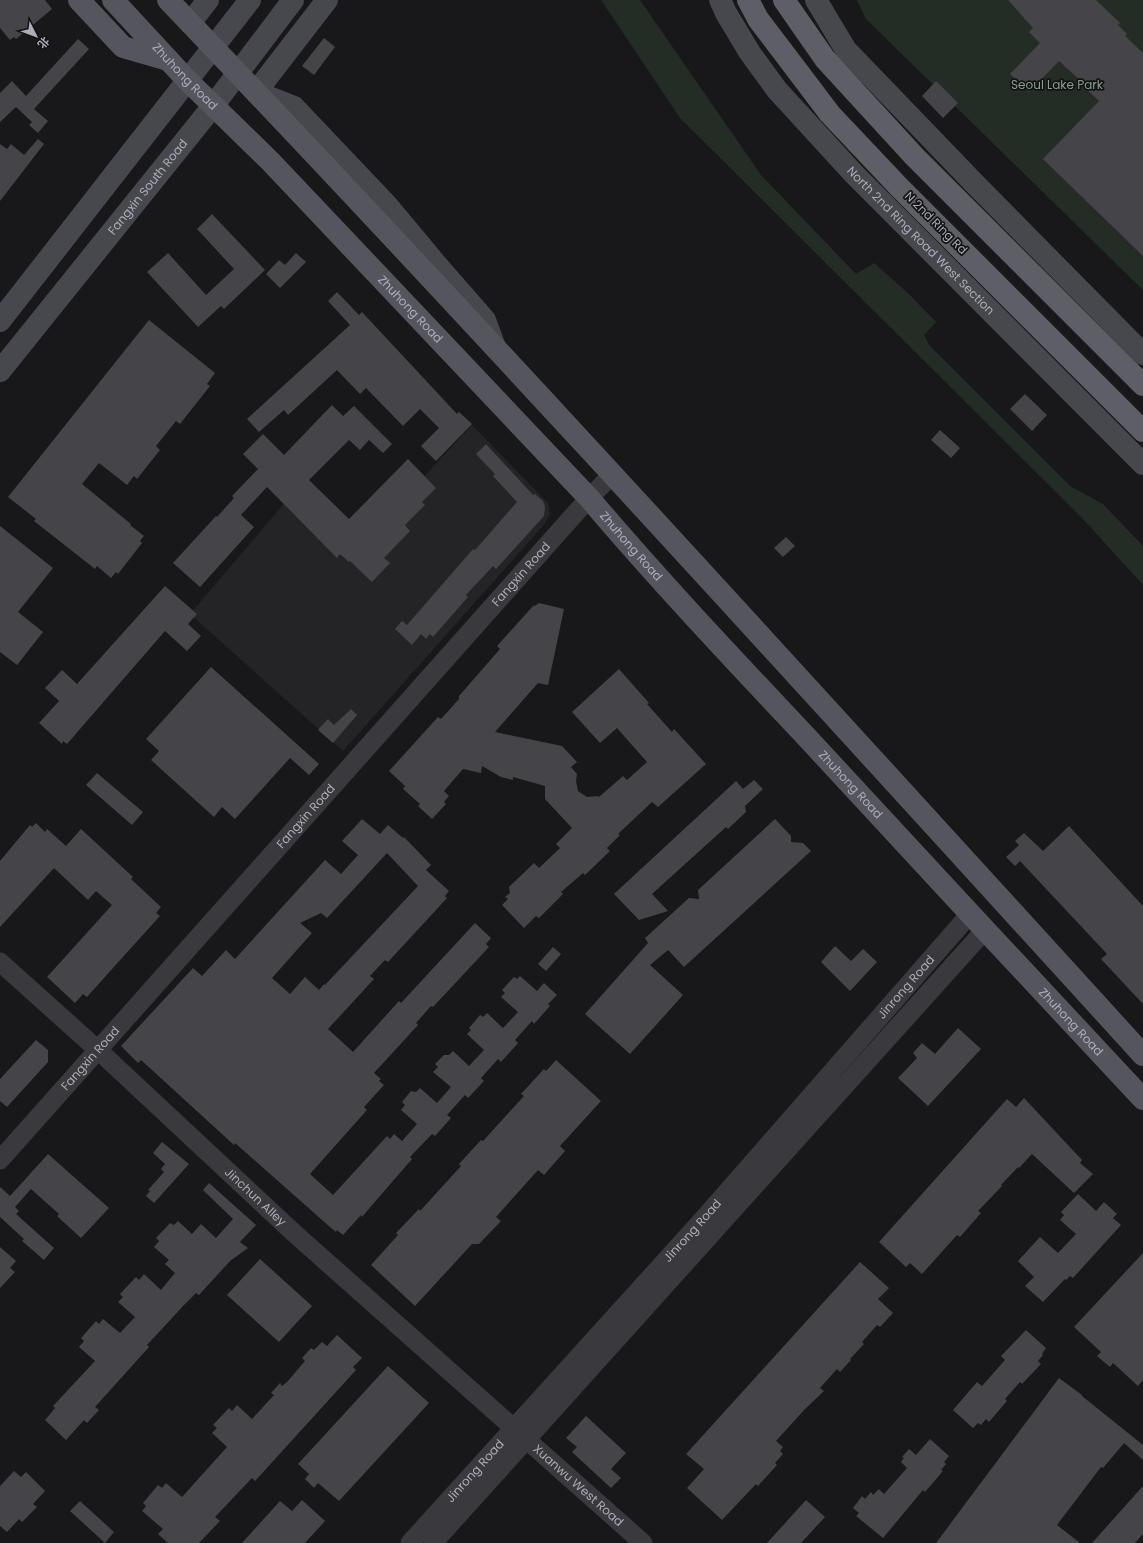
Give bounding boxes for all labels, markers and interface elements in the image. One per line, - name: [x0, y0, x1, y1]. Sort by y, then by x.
- north arrow: [16, 16, 56, 56]
- text: 北: [34, 33, 53, 52]
- street label: Zhuhong Road: [149, 39, 222, 114]
- park label: Seoul Lake Park: [1011, 76, 1104, 93]
- street label: Fangxin South Road: [104, 135, 191, 238]
- street label: North 2nd Ring Road West Section: [843, 163, 999, 318]
- street label: N 2nd Ring Rd: [901, 188, 971, 258]
- street label: Zhuhong Road: [374, 271, 447, 346]
- street label: Zhuhong Road: [596, 508, 667, 584]
- street label: Fangxin Road: [488, 538, 554, 610]
- street label: Zhuhong Road: [815, 746, 887, 822]
- street label: Fangxin Road: [272, 780, 339, 852]
- street label: Jinrong Road: [873, 951, 938, 1022]
- street label: Zhuhong Road: [1035, 984, 1107, 1059]
- street label: Fangxin Road: [57, 1022, 123, 1094]
- street label: Jinchun Alley: [221, 1163, 290, 1230]
- street label: Jinrong Road: [659, 1195, 725, 1266]
- street label: Jinrong Road: [442, 1436, 508, 1506]
- street label: Xuanwu West Road: [530, 1440, 628, 1530]

